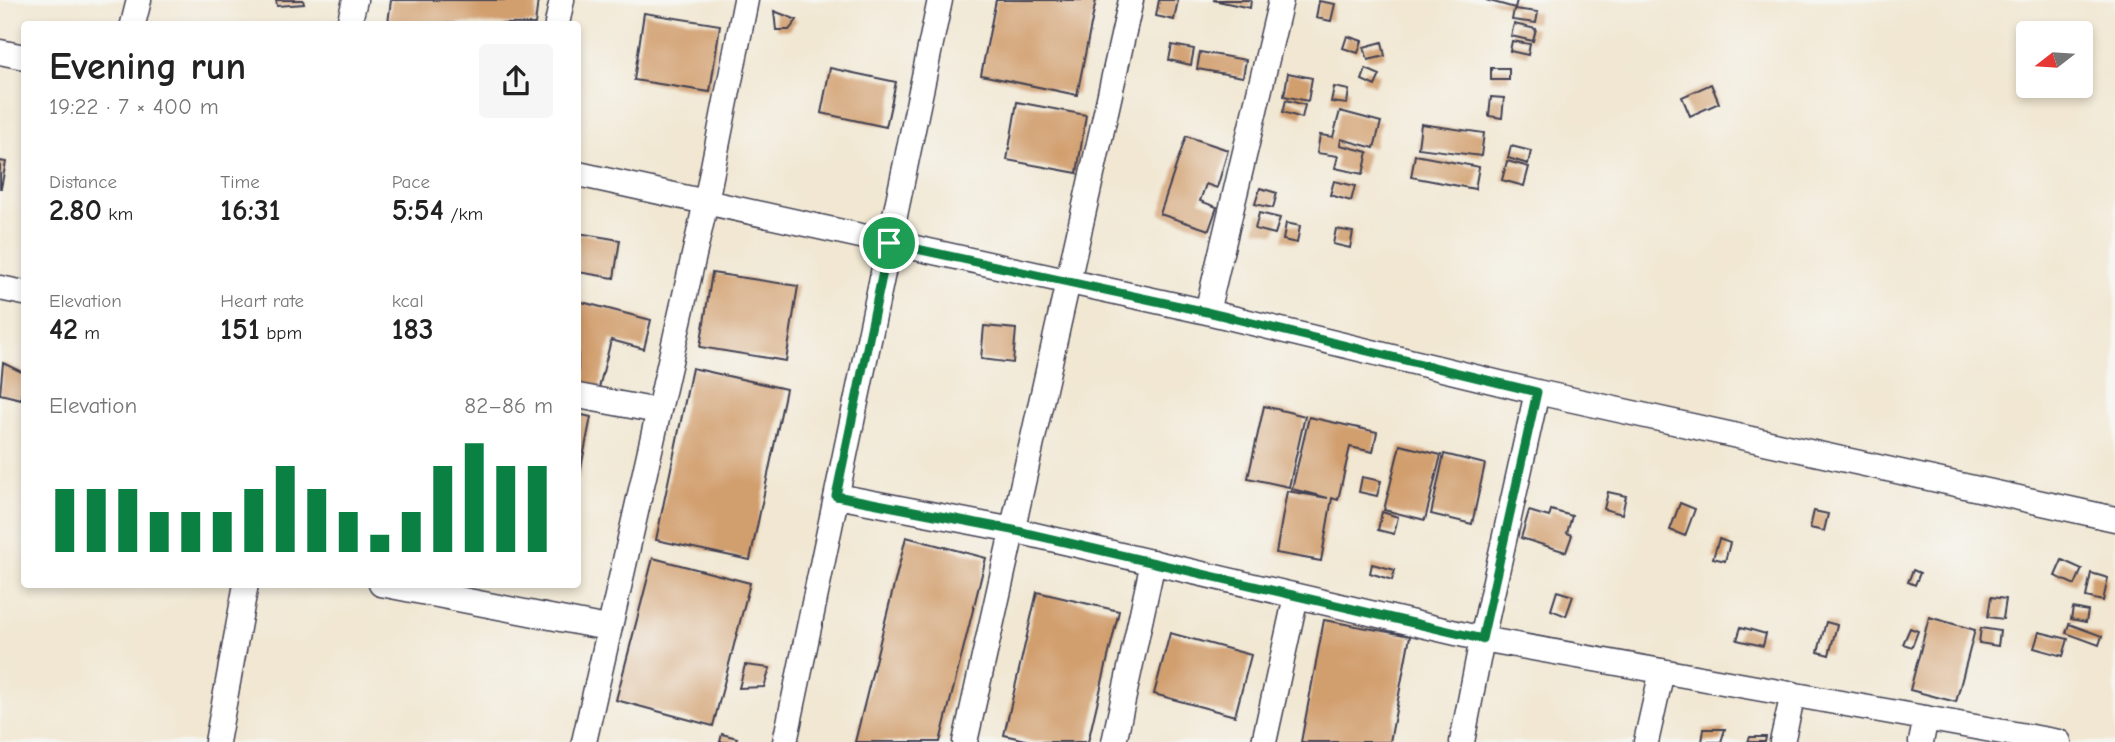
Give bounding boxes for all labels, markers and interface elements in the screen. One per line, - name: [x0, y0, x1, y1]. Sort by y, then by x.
- north arrow: [2016, 21, 2093, 98]
- map controls: [2016, 21, 2093, 98]
- button: share: [479, 44, 553, 118]
- text: Evening run: [49, 45, 246, 89]
- text: 19:22 · 7 × 400 m: [49, 93, 219, 120]
- text: Distance: [49, 171, 117, 193]
- text: Time: [220, 171, 260, 193]
- text: Pace: [392, 171, 430, 193]
- text: 2.80: [49, 193, 102, 228]
- text: 16:31: [220, 193, 281, 228]
- text: 5:54: [392, 193, 444, 228]
- text: km: [102, 203, 133, 225]
- text: /km: [444, 203, 483, 225]
- pin: [859, 213, 919, 273]
- icon: arrive: [870, 224, 908, 262]
- text: Elevation: [49, 290, 122, 312]
- text: Heart rate: [220, 290, 304, 312]
- text: kcal: [392, 290, 424, 312]
- text: 42: [49, 312, 78, 347]
- text: 151: [220, 312, 260, 347]
- text: 183: [392, 312, 434, 347]
- text: m: [78, 322, 100, 344]
- text: bpm: [260, 322, 302, 344]
- text: Elevation: [49, 392, 137, 419]
- text: 82–86 m: [464, 392, 553, 419]

